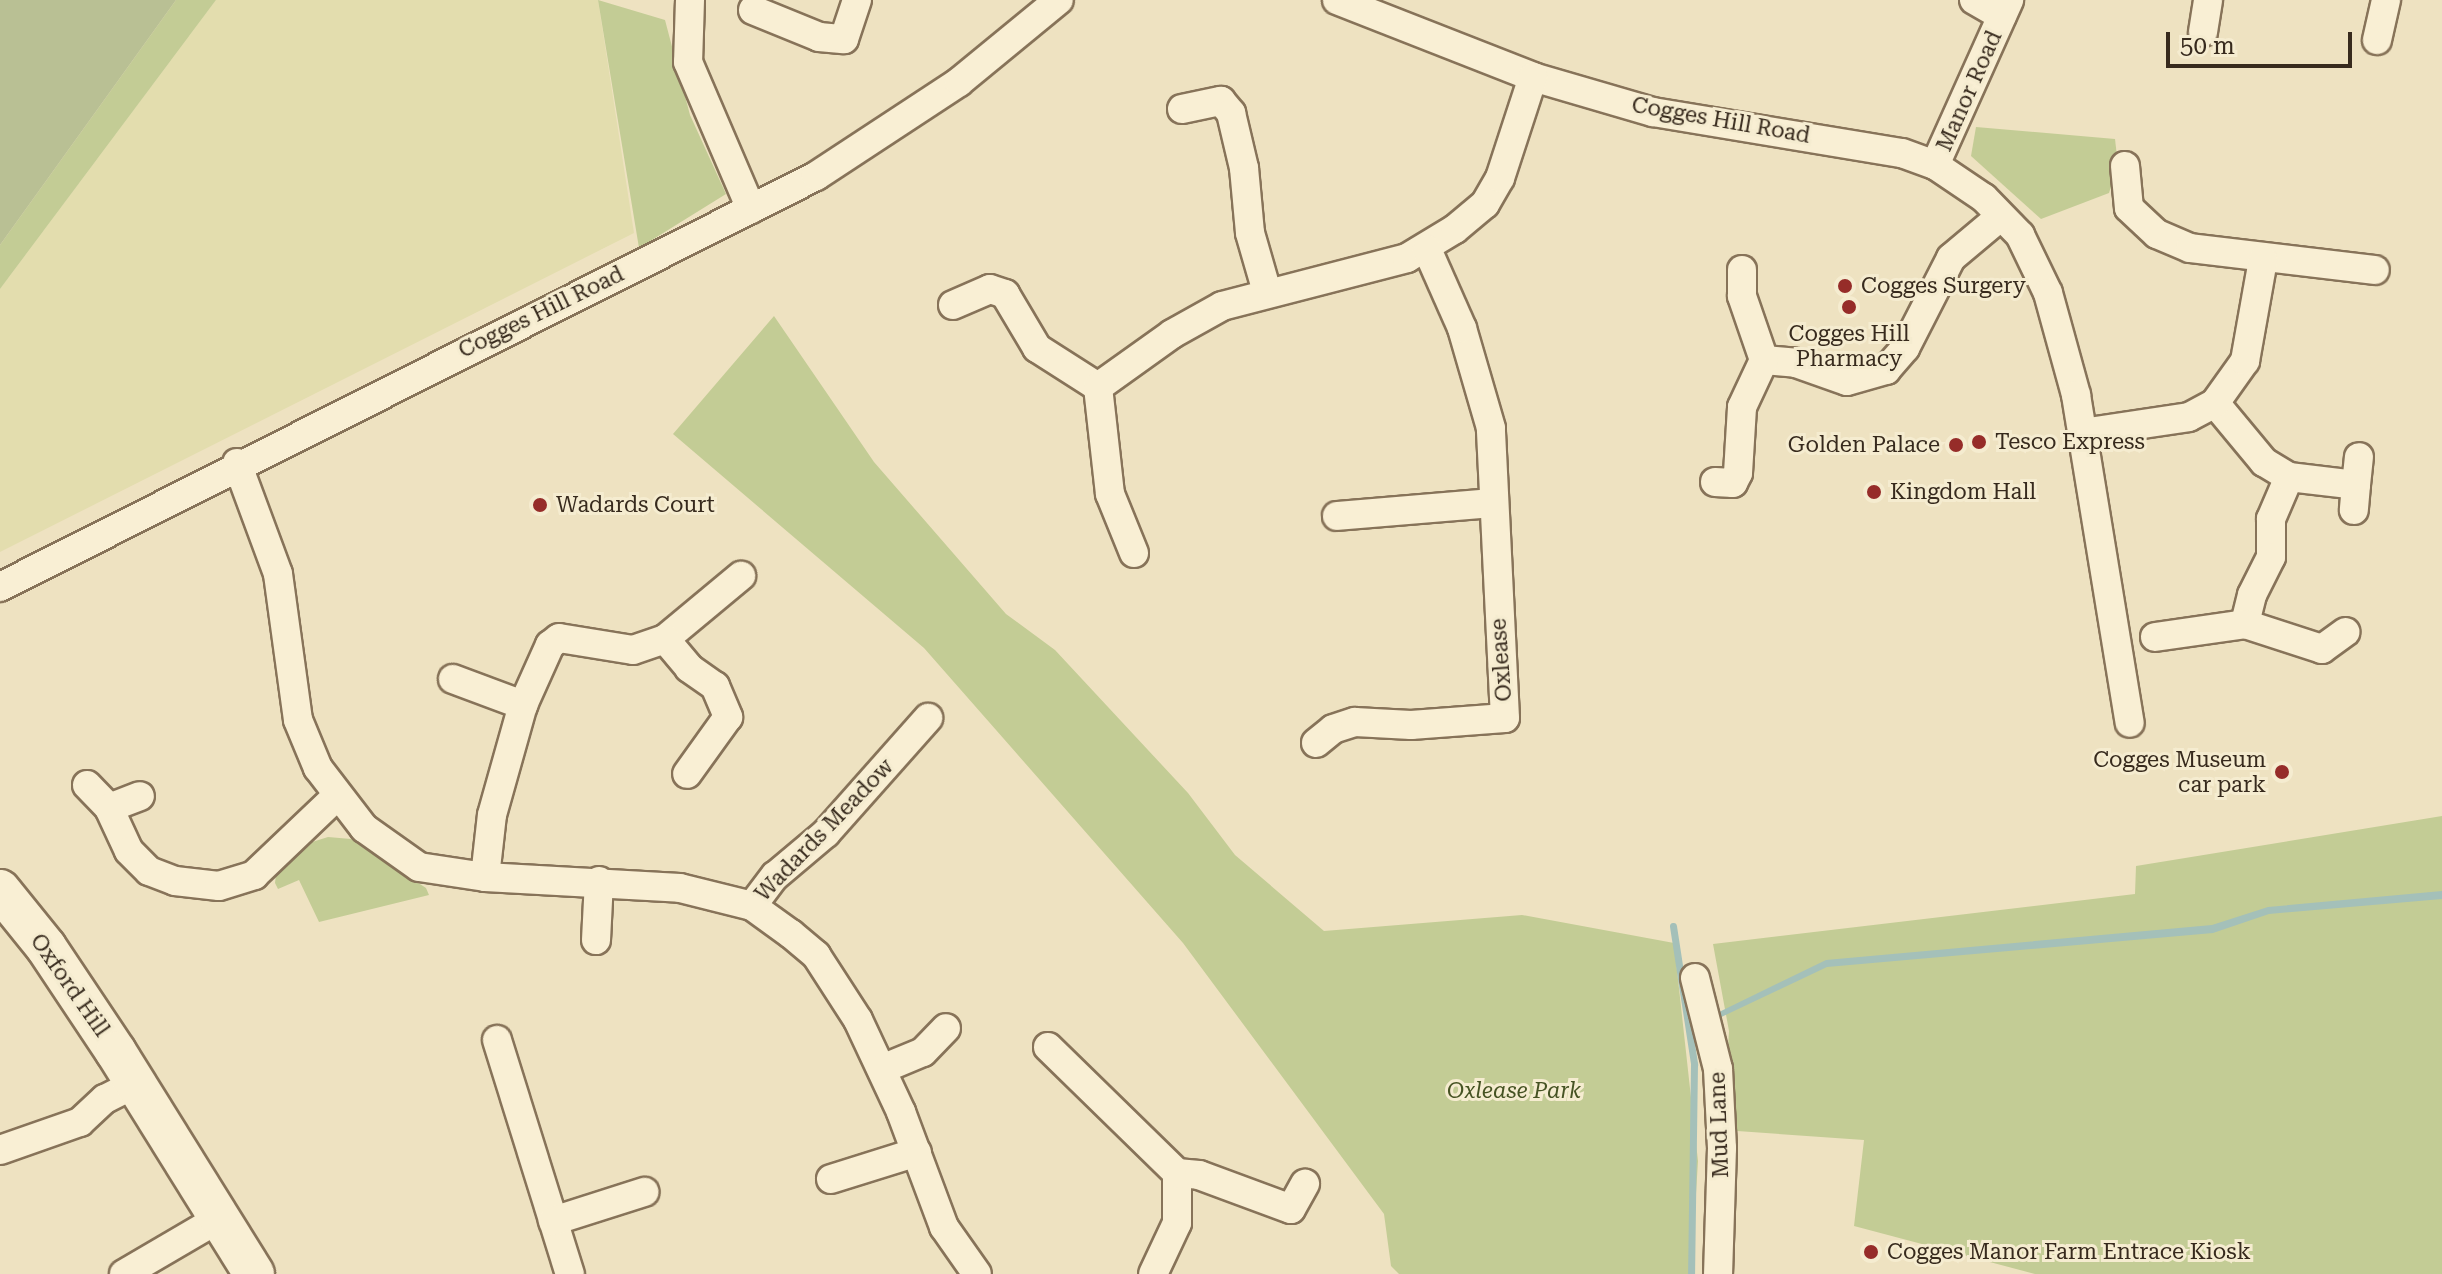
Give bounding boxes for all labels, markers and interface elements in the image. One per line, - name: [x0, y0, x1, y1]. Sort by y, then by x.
- scale bar: [2170, 16, 2356, 66]
- street label: Manor Road: [1931, 27, 2007, 155]
- text: 50 m: [2180, 32, 2235, 60]
- street label: Cogges Hill Road: [1630, 91, 1812, 149]
- street label: Cogges Hill Road: [454, 261, 628, 363]
- place label: Cogges Surgery: [1861, 273, 2026, 299]
- marker: Cogges Surgery: [1836, 277, 1854, 295]
- marker: Cogges Hill Pharmacy: [1840, 298, 1858, 316]
- place label: Cogges Hill Pharmacy: [1789, 320, 1909, 372]
- place label: Tesco Express: [1995, 429, 2145, 455]
- place label: Golden Palace: [1788, 432, 1940, 458]
- marker: Tesco Express: [1970, 433, 1988, 451]
- marker: Golden Palace: [1947, 436, 1965, 454]
- place label: Kingdom Hall: [1890, 479, 2036, 505]
- marker: Kingdom Hall: [1865, 483, 1883, 501]
- place label: Wadards Court: [556, 492, 715, 518]
- marker: Wadards Court: [531, 496, 549, 514]
- street label: Oxlease: [1485, 618, 1517, 702]
- place label: Cogges Museum car park: [2093, 746, 2266, 798]
- street label: Wadards Meadow: [749, 753, 899, 907]
- marker: Cogges Museum car park: [2273, 763, 2291, 781]
- street label: Oxford Hill: [25, 928, 115, 1042]
- street label: Mud Lane: [1704, 1071, 1734, 1179]
- park label: Oxlease Park: [1447, 1078, 1581, 1104]
- place label: Cogges Manor Farm Entrace Kiosk: [1887, 1239, 2251, 1265]
- marker: Cogges Manor Farm Entrace Kiosk: [1862, 1243, 1880, 1261]

